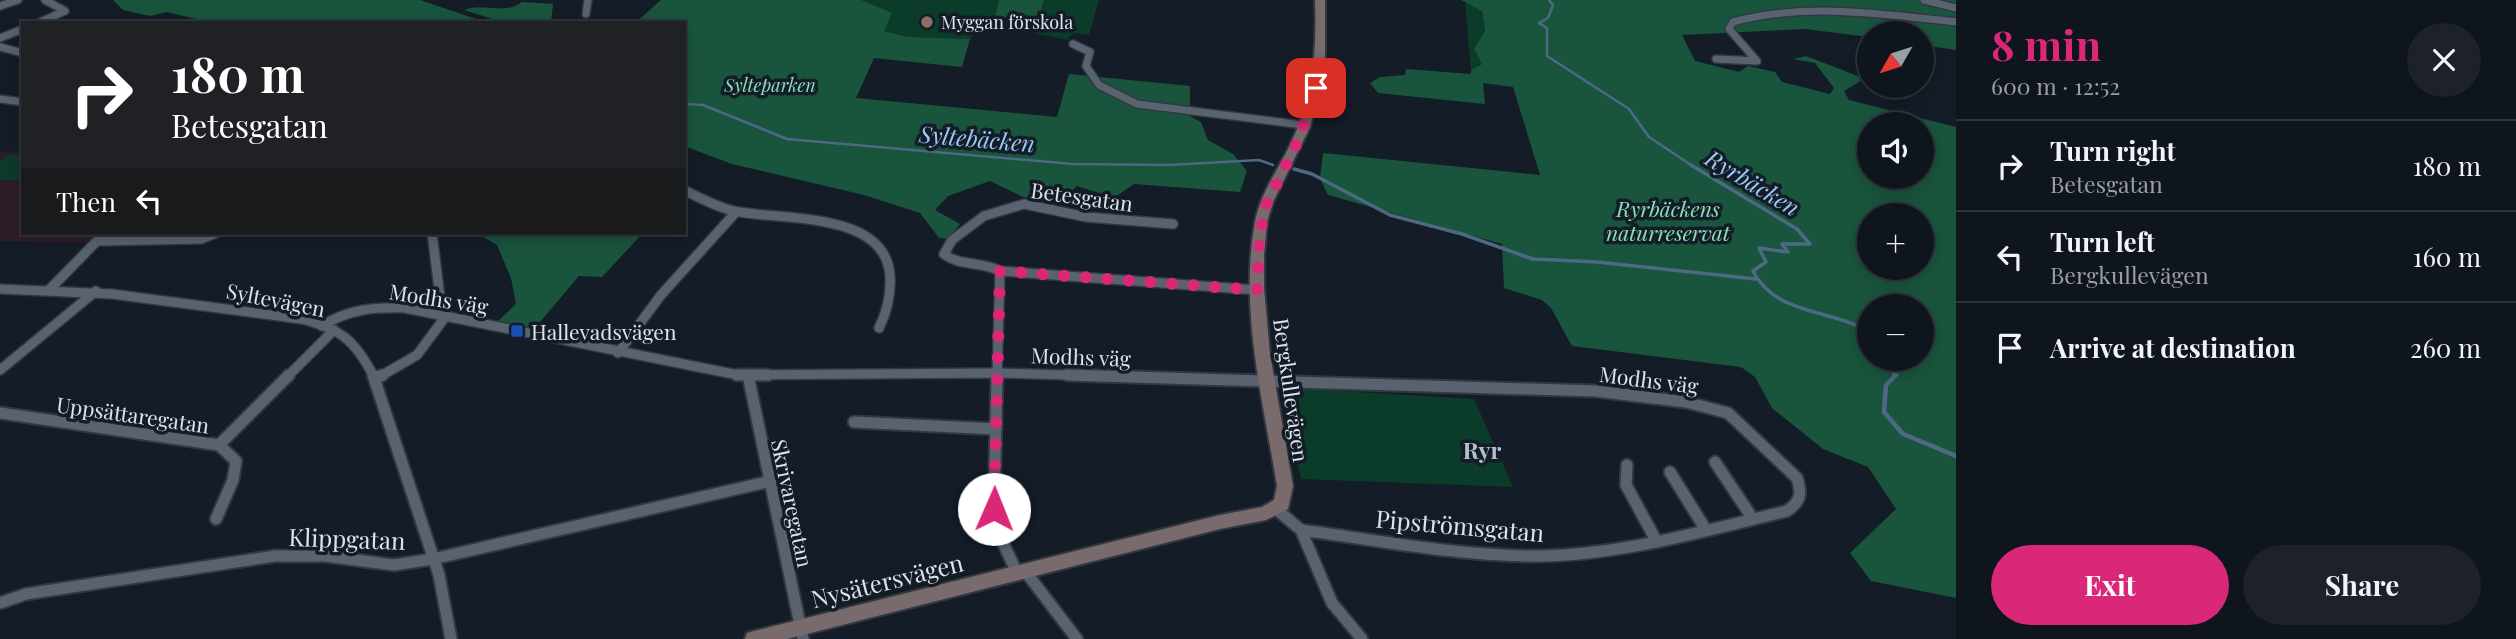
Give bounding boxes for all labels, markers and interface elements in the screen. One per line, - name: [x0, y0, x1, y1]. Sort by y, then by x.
- place label: Myggan förskola: [941, 10, 1073, 34]
- marker: Myggan förskola: [919, 14, 935, 30]
- text: 8 min: [1991, 16, 2101, 72]
- north arrow: [1857, 21, 1934, 98]
- map controls: [1857, 21, 1934, 371]
- button: close: [2407, 23, 2481, 97]
- text: 180 m: [171, 40, 305, 105]
- icon: right: [56, 49, 147, 140]
- pin: [1286, 58, 1346, 118]
- icon: arrive: [1297, 69, 1335, 107]
- text: 600 m · 12:52: [1991, 70, 2120, 101]
- park label: Sylteparken: [723, 73, 816, 97]
- text: Betesgatan: [171, 103, 328, 146]
- button: sound: [1857, 112, 1934, 189]
- water label: Syltebäcken: [917, 117, 1036, 158]
- text: Turn right: [2050, 133, 2176, 168]
- water label: Ryrbäcken: [1699, 141, 1806, 222]
- icon: right: [1991, 147, 2029, 185]
- text: 180 m: [2413, 148, 2481, 183]
- text: Betesgatan: [2050, 168, 2163, 199]
- street label: Betesgatan: [1029, 175, 1135, 217]
- icon: left: [130, 182, 168, 220]
- text: Then: [56, 184, 116, 219]
- park label: Ryrbäckens naturreservat: [1606, 194, 1731, 246]
- button: +: [1857, 203, 1934, 280]
- text: Turn left: [2050, 224, 2155, 259]
- icon: left: [1991, 238, 2029, 276]
- text: 160 m: [2413, 239, 2481, 274]
- text: Bergkullevägen: [2050, 259, 2209, 290]
- street label: Syltevägen: [224, 276, 328, 322]
- street label: Modhs väg: [388, 276, 490, 320]
- button: −: [1857, 294, 1934, 371]
- street label: Bergkullevägen: [1268, 316, 1316, 464]
- place label: Hallevadsvägen: [531, 317, 677, 345]
- marker: Hallevadsvägen: [509, 323, 525, 339]
- icon: arrive: [1991, 329, 2029, 367]
- text: Arrive at destination: [2050, 330, 2296, 365]
- text: 260 m: [2410, 330, 2481, 365]
- street label: Modhs väg: [1031, 340, 1131, 372]
- street label: Modhs väg: [1598, 359, 1700, 399]
- street label: Uppsättaregatan: [55, 389, 212, 439]
- district label: Ryr: [1463, 434, 1501, 465]
- street label: Skrivaregatan: [766, 436, 820, 570]
- position arrow: [957, 472, 1031, 546]
- street label: Pipströmsgatan: [1375, 502, 1545, 548]
- street label: Klippgatan: [288, 520, 406, 556]
- button: Exit: [1991, 545, 2229, 625]
- button: Share: [2243, 545, 2481, 625]
- street label: Nysätersvägen: [808, 546, 966, 614]

